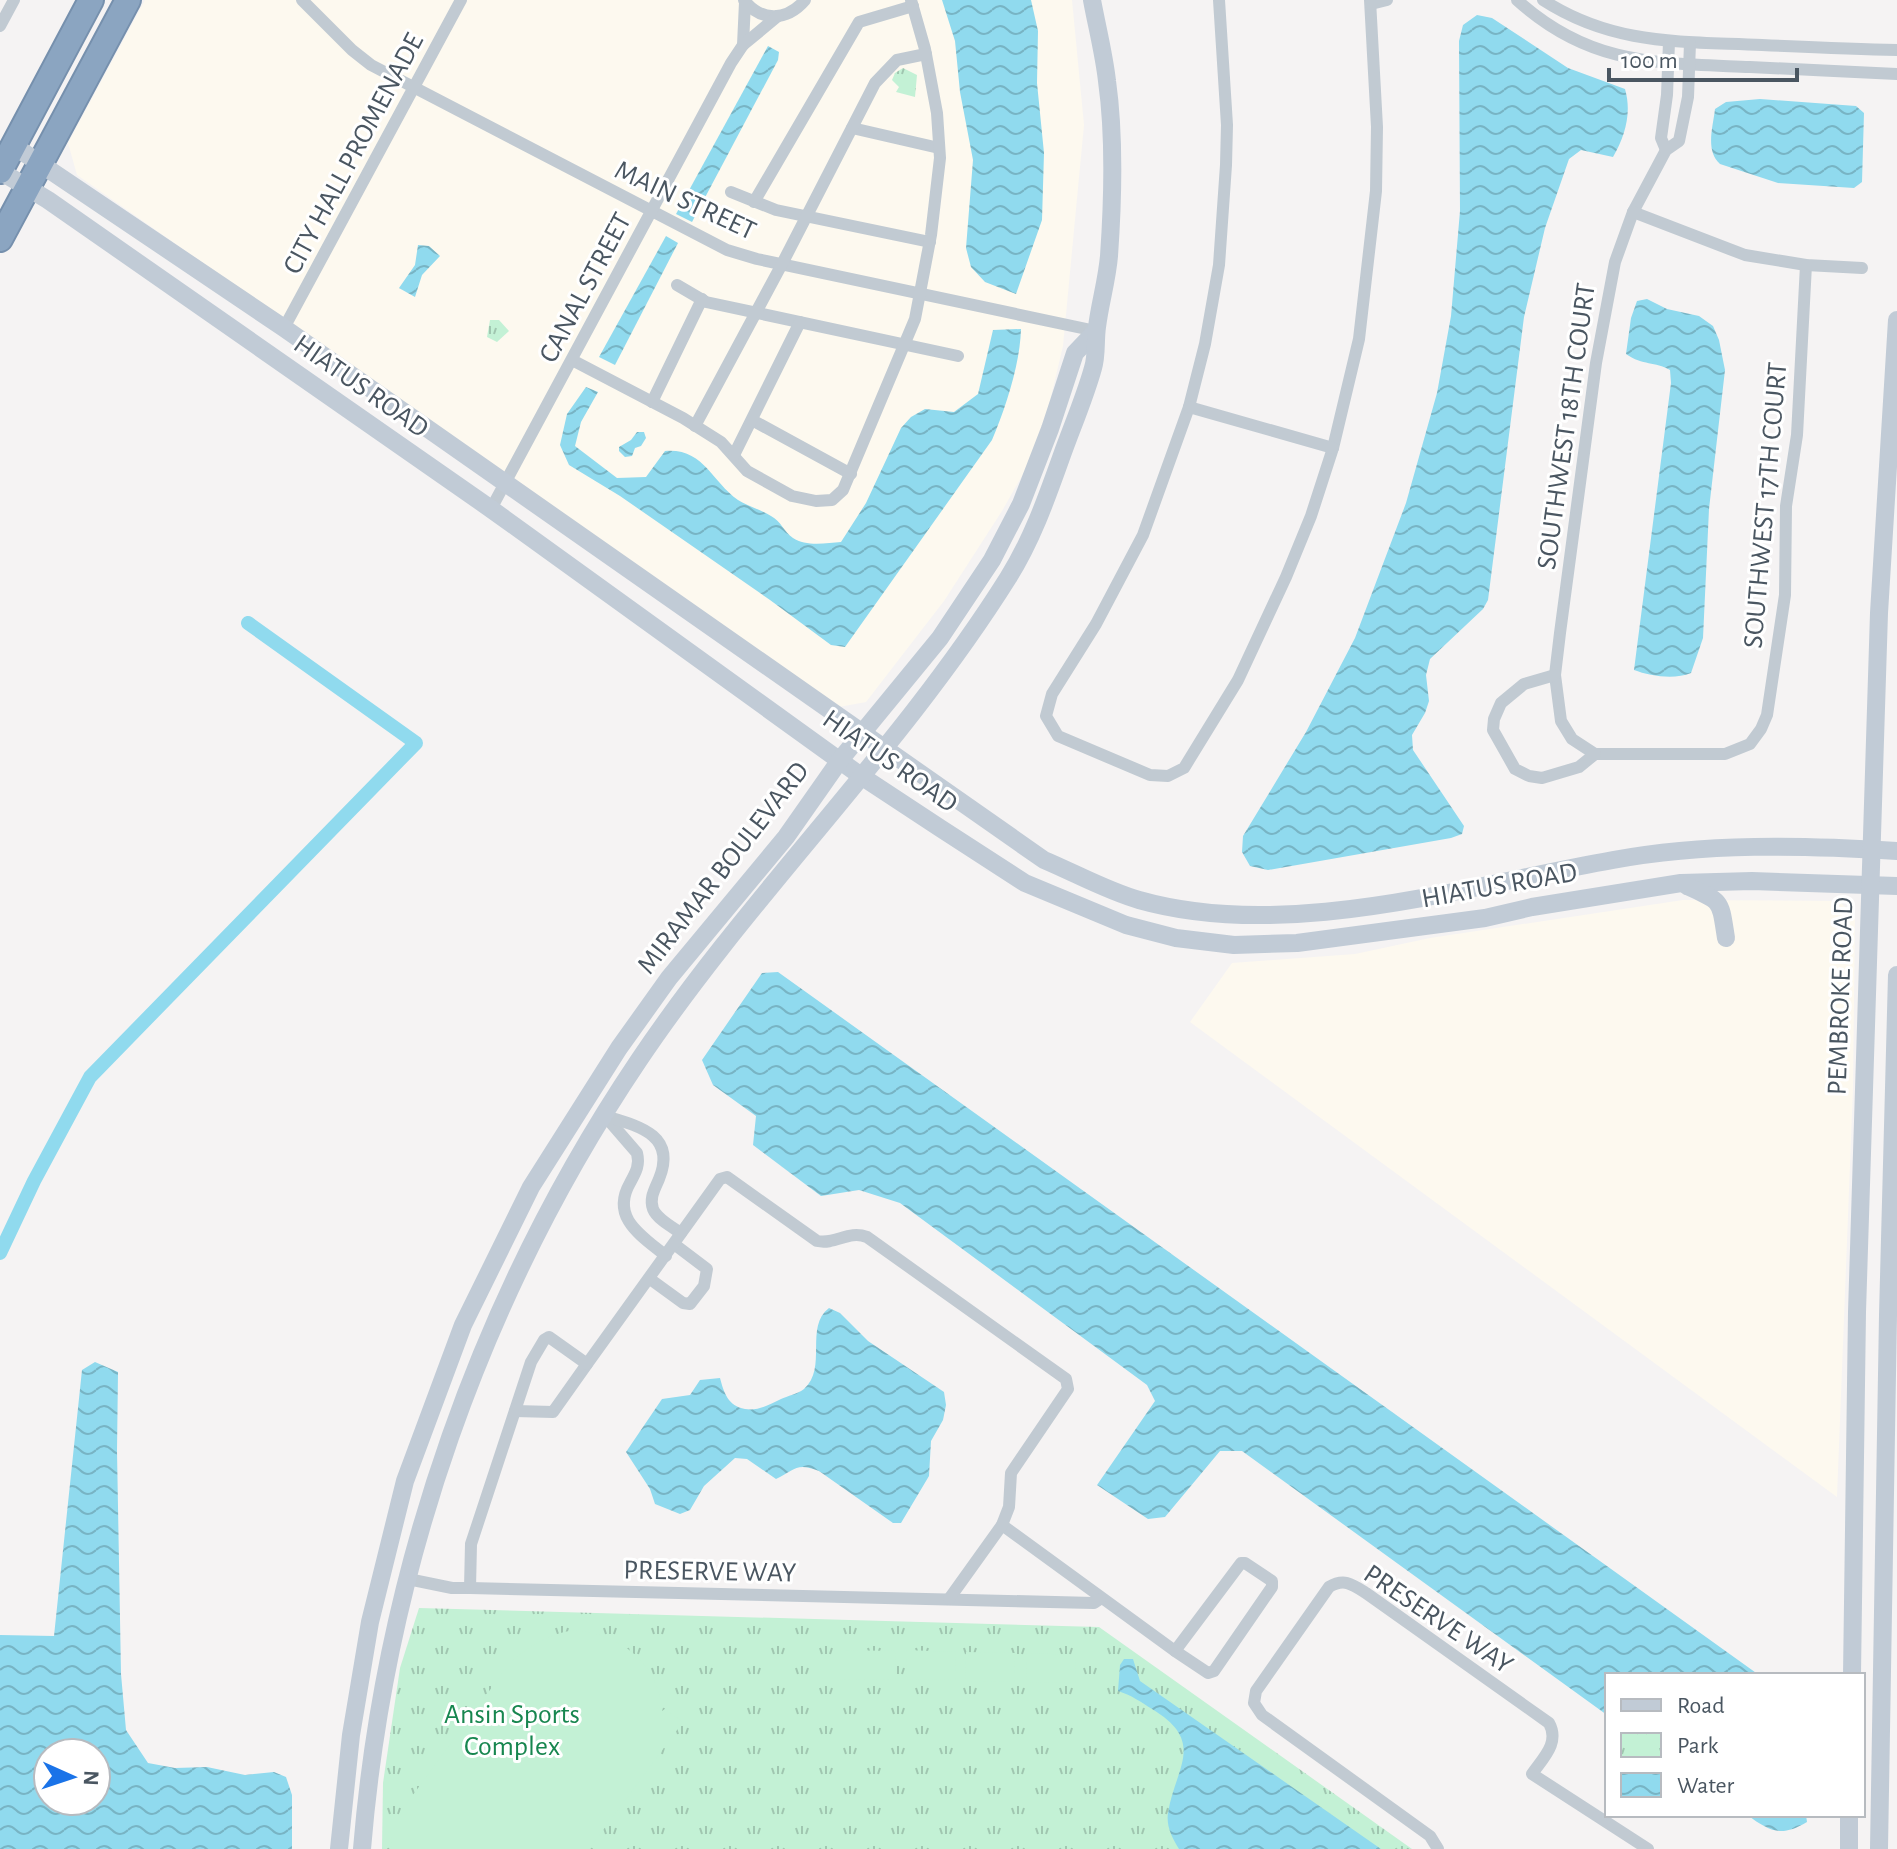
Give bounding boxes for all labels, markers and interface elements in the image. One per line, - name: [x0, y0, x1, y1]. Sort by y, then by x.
- street label: CITY HALL PROMENADE: [278, 29, 429, 279]
- scale bar: [1609, 32, 1797, 82]
- text: 100 m: [1621, 49, 1678, 73]
- street label: MAIN STREET: [610, 156, 760, 246]
- street label: CANAL STREET: [535, 208, 637, 367]
- street label: SOUTHWEST 18TH COURT: [1533, 281, 1601, 571]
- street label: HIATUS ROAD: [288, 330, 433, 443]
- street label: SOUTHWEST 17TH COURT: [1740, 361, 1792, 650]
- street label: HIATUS ROAD: [817, 705, 962, 818]
- street label: MIRAMAR BOULEVARD: [632, 757, 815, 979]
- street label: HIATUS ROAD: [1419, 859, 1579, 913]
- street label: PEMBROKE ROAD: [1824, 896, 1858, 1096]
- street label: PRESERVE WAY: [623, 1556, 797, 1588]
- street label: PRESERVE WAY: [1358, 1560, 1518, 1680]
- legend: [1605, 1673, 1865, 1817]
- text: Road: [1677, 1694, 1725, 1718]
- park label: Ansin Sports Complex: [444, 1701, 580, 1761]
- text: Park: [1677, 1734, 1718, 1758]
- north arrow: [32, 1737, 112, 1817]
- text: N: [80, 1770, 102, 1786]
- text: Water: [1677, 1774, 1735, 1798]

